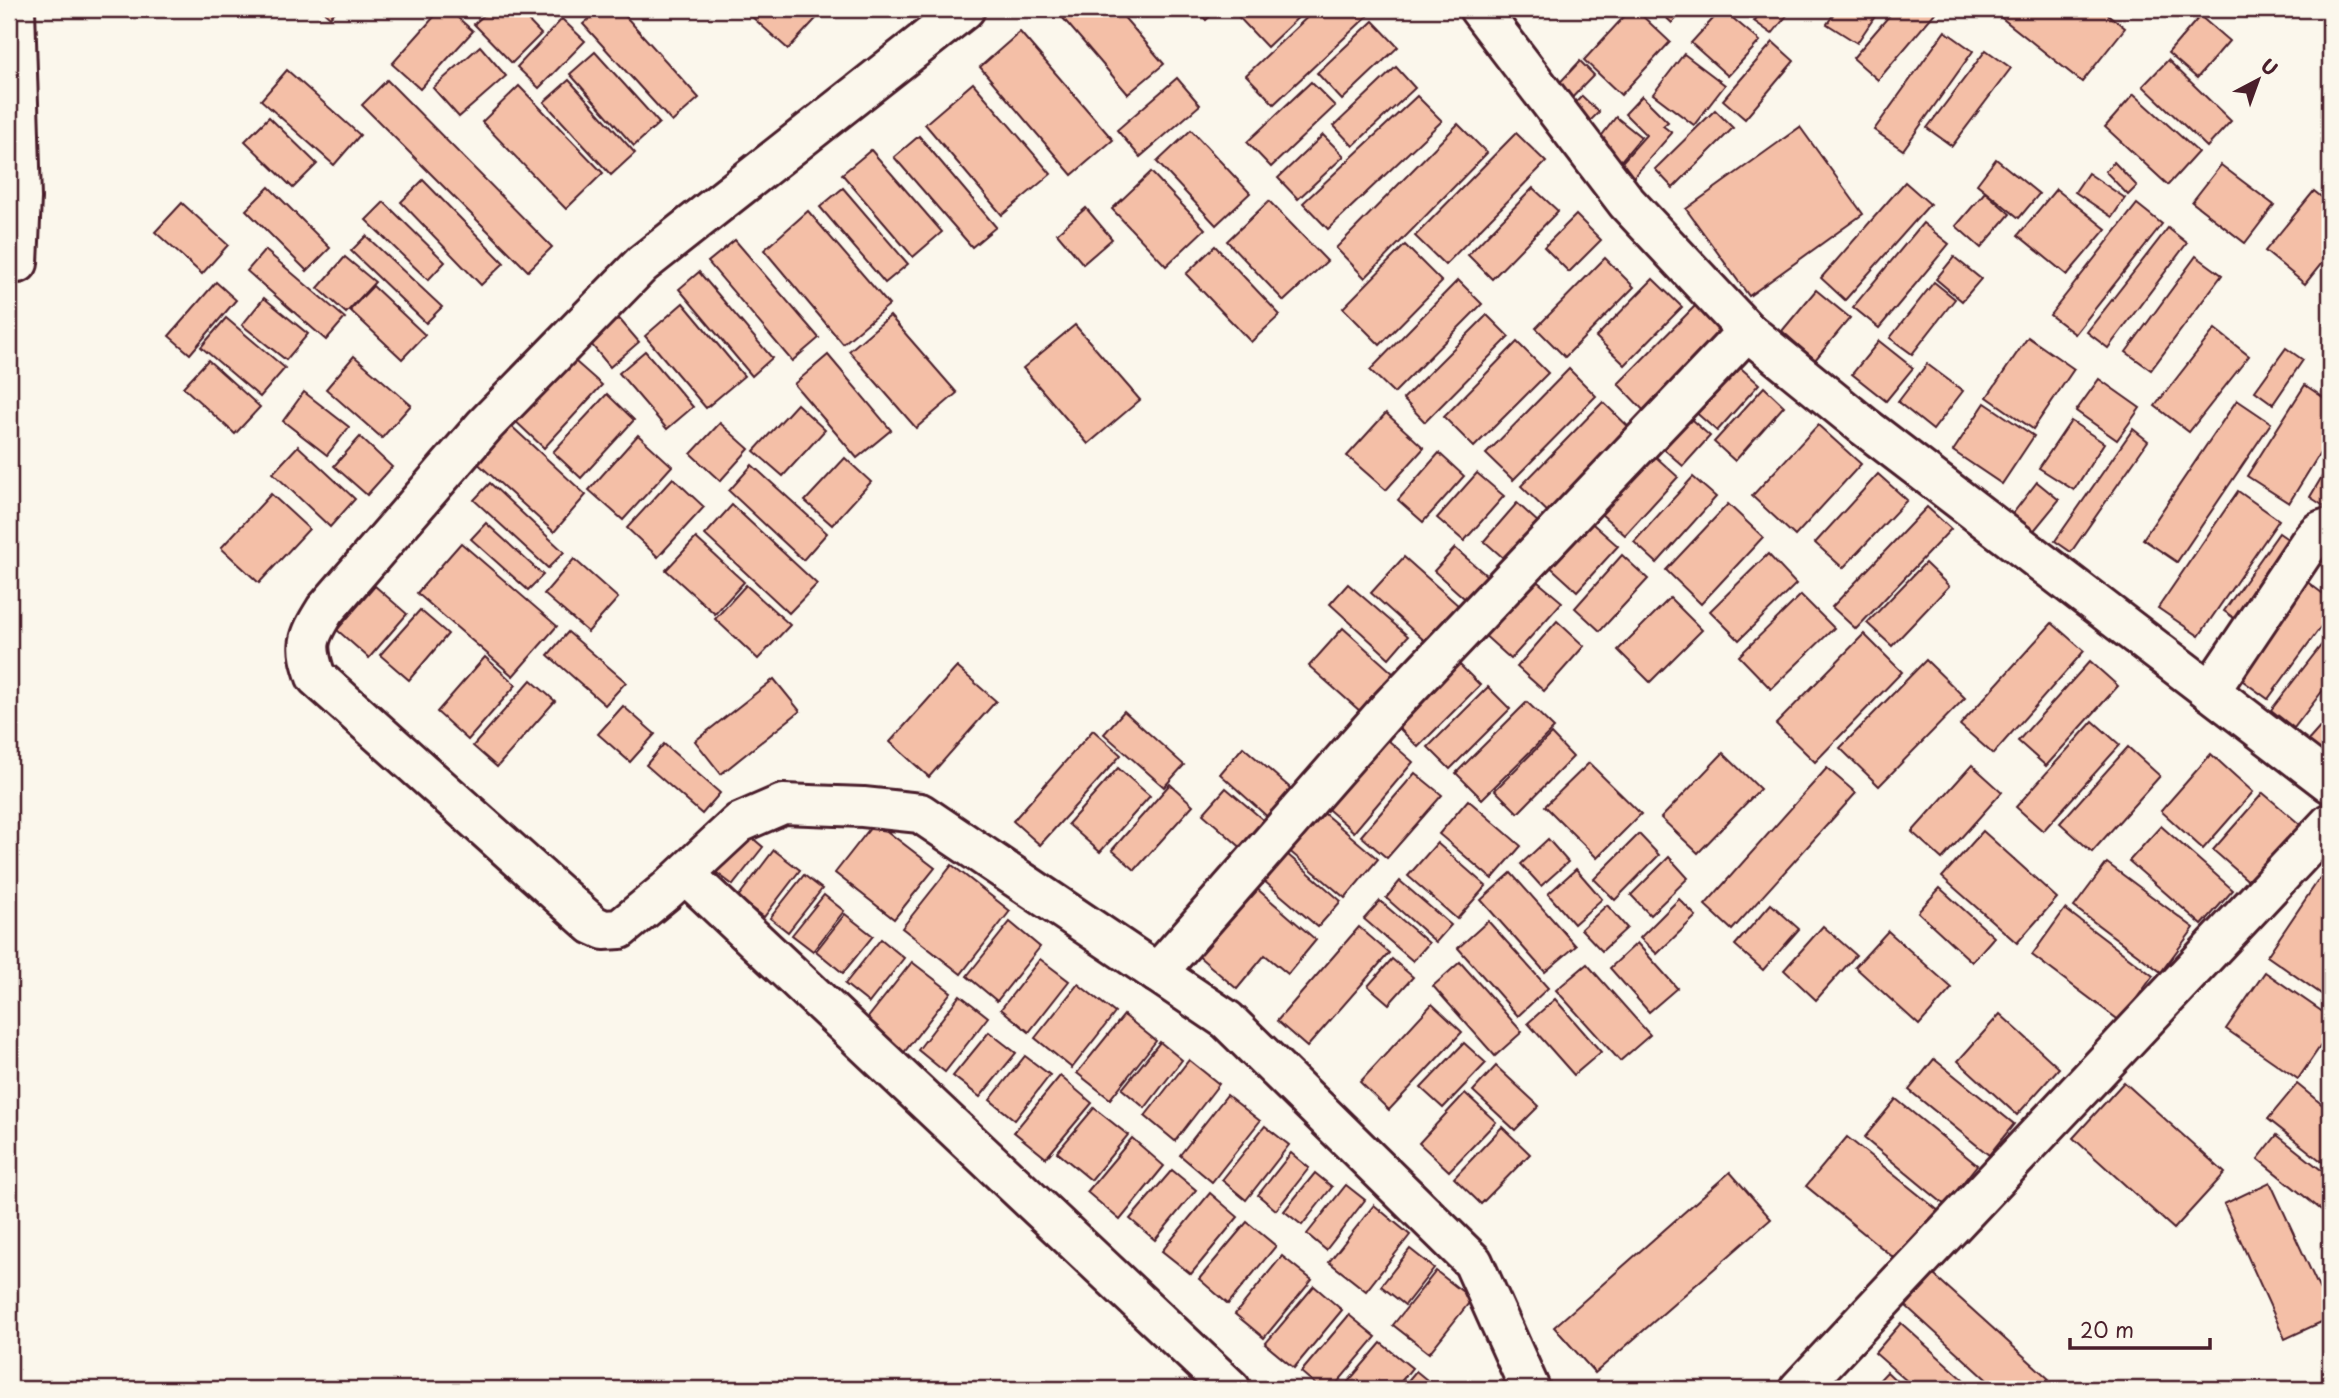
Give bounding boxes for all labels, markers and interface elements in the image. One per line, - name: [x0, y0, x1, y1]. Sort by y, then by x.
- north arrow: [2224, 46, 2294, 116]
- text: U: [2255, 51, 2284, 82]
- scale bar: [2070, 1307, 2210, 1351]
- text: 20 m: [2080, 1313, 2134, 1345]

